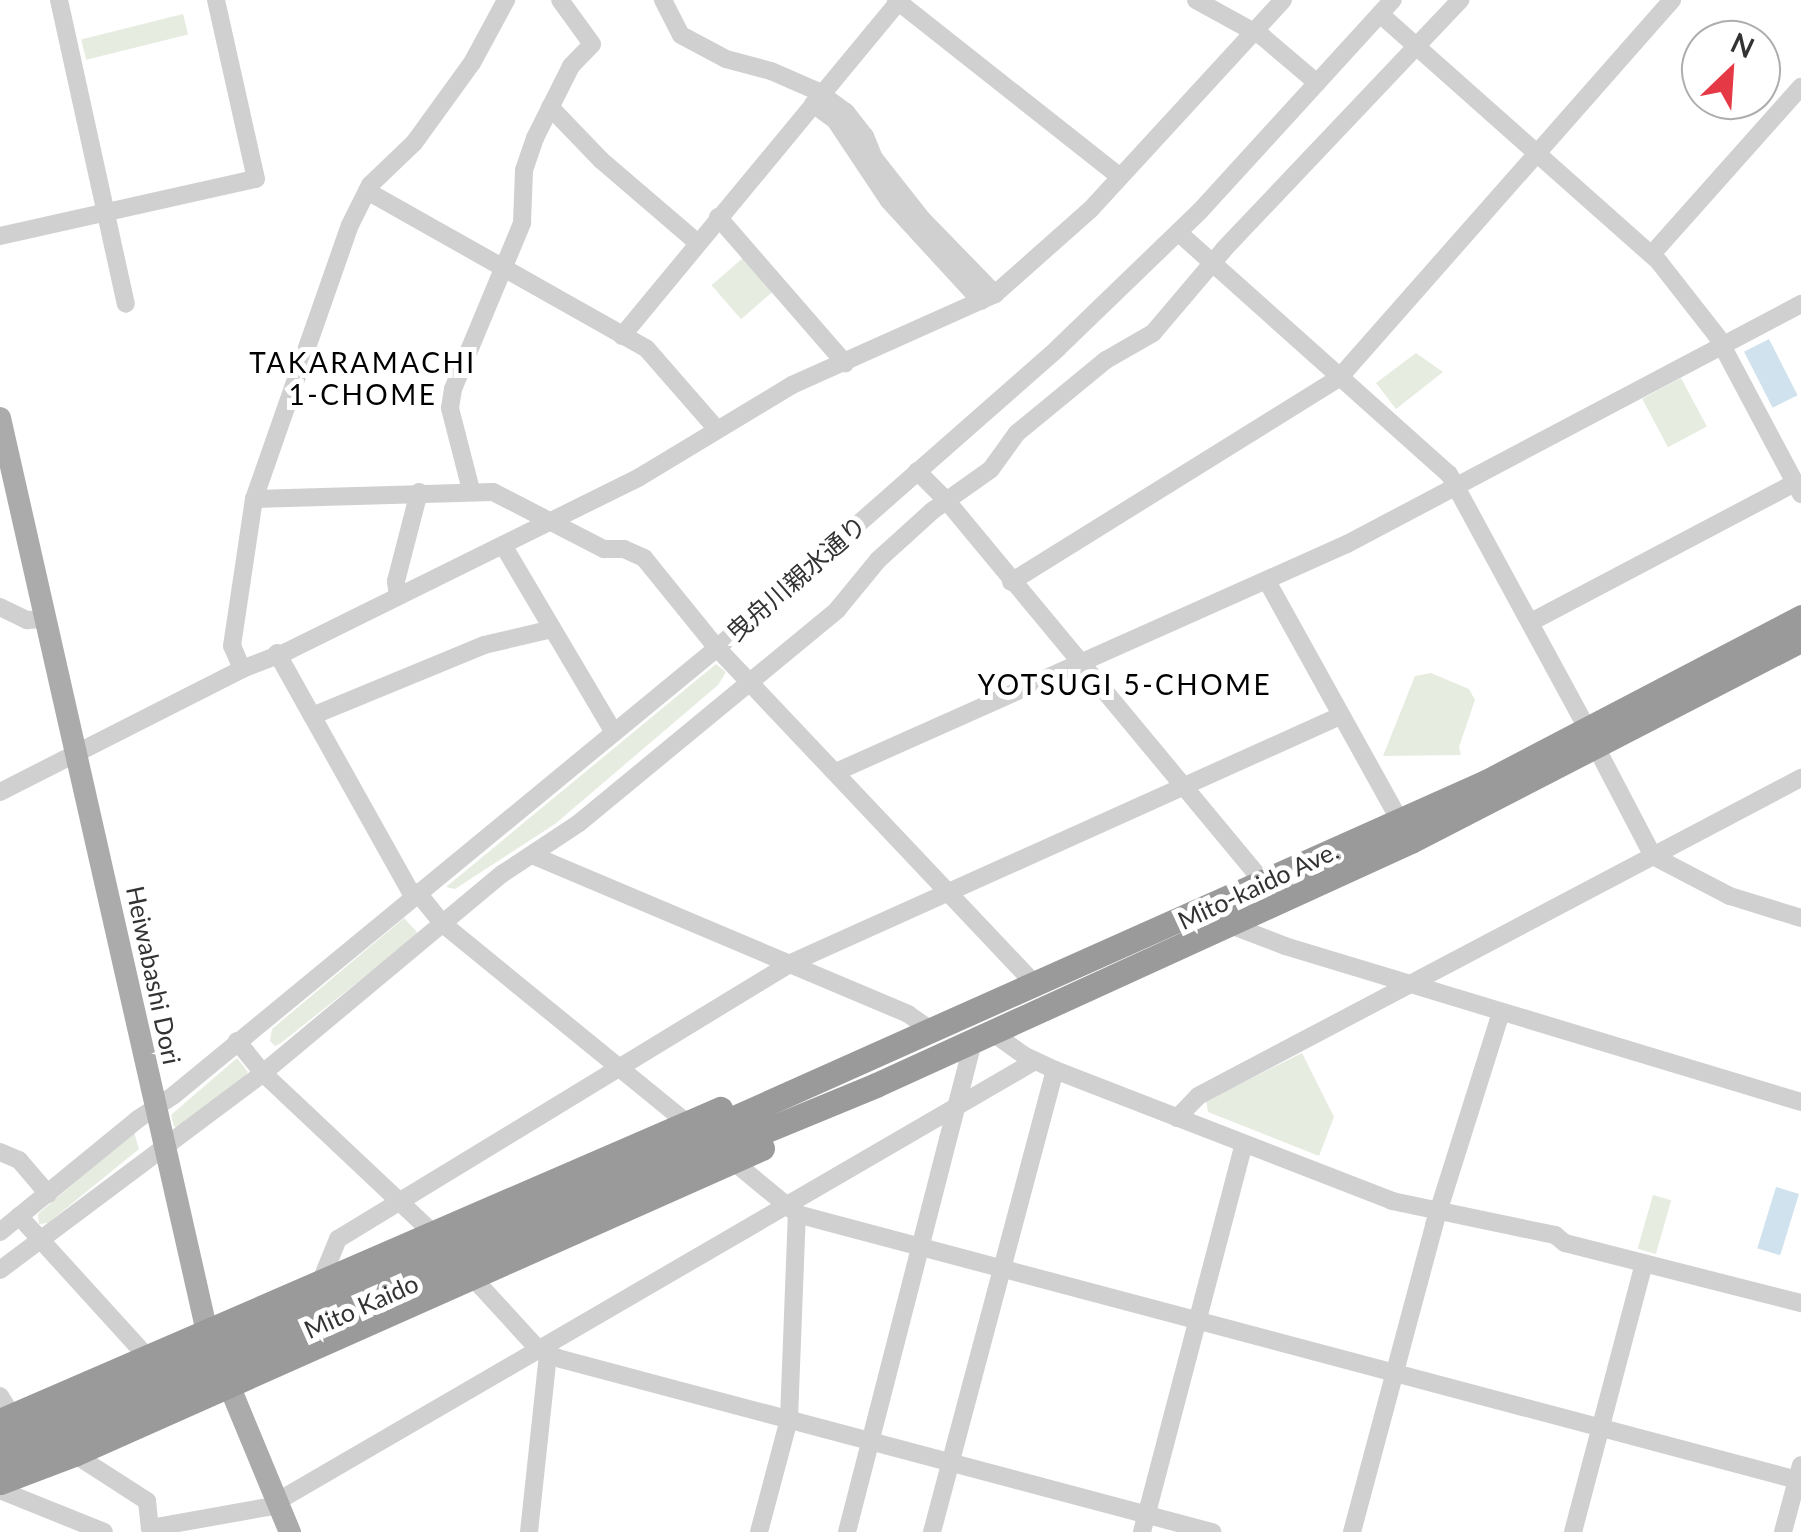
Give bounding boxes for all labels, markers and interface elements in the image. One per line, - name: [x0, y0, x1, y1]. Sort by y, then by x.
- north arrow: [1681, 20, 1781, 120]
- text: N: [1726, 25, 1760, 65]
- district label: TAKARAMACHI 1-CHOME: [249, 345, 477, 411]
- street label: 曳舟川親水通り: [720, 509, 872, 647]
- district label: YOTSUGI 5-CHOME: [978, 667, 1272, 701]
- street label: Mito-kaido Ave.: [1173, 834, 1343, 936]
- street label: Heiwabashi Dori: [120, 883, 188, 1067]
- street label: Mito Kaido: [299, 1268, 423, 1344]

